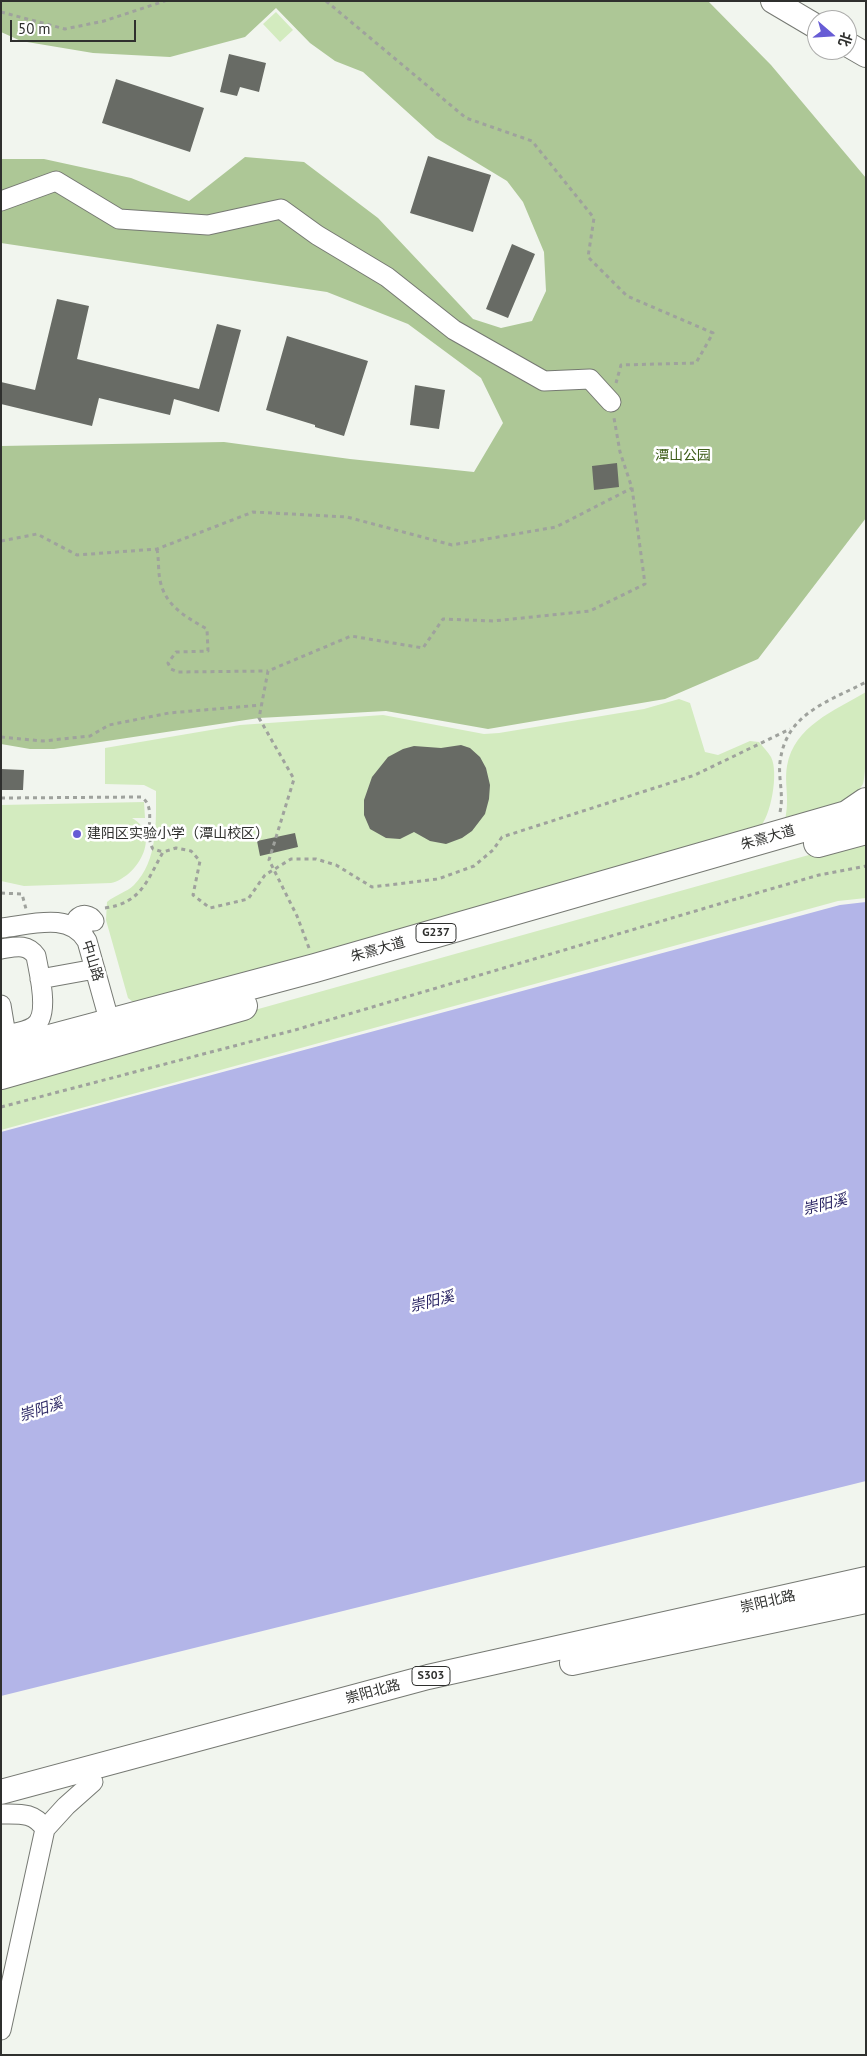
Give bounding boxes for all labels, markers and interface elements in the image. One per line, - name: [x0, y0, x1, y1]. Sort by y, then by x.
- scale bar: [12, 10, 139, 42]
- north arrow: [807, 10, 857, 60]
- text: 50 m: [18, 19, 51, 38]
- text: 北: [834, 30, 856, 49]
- park label: 潭山公园: [655, 448, 711, 464]
- street label: 朱熹大道: [739, 822, 797, 854]
- place label: 建阳区实验小学（潭山校区）: [87, 826, 269, 842]
- marker: 建阳区实验小学（潭山校区）: [71, 828, 83, 840]
- road number: G237: [416, 924, 456, 942]
- street label: 朱熹大道: [349, 934, 407, 966]
- street label: 中山路: [78, 938, 106, 984]
- water label: 崇阳溪: [801, 1191, 849, 1219]
- water label: 崇阳溪: [408, 1288, 456, 1316]
- water label: 崇阳溪: [17, 1394, 65, 1426]
- street label: 崇阳北路: [739, 1588, 797, 1616]
- road number: S303: [412, 1666, 450, 1685]
- street label: 崇阳北路: [344, 1677, 402, 1707]

